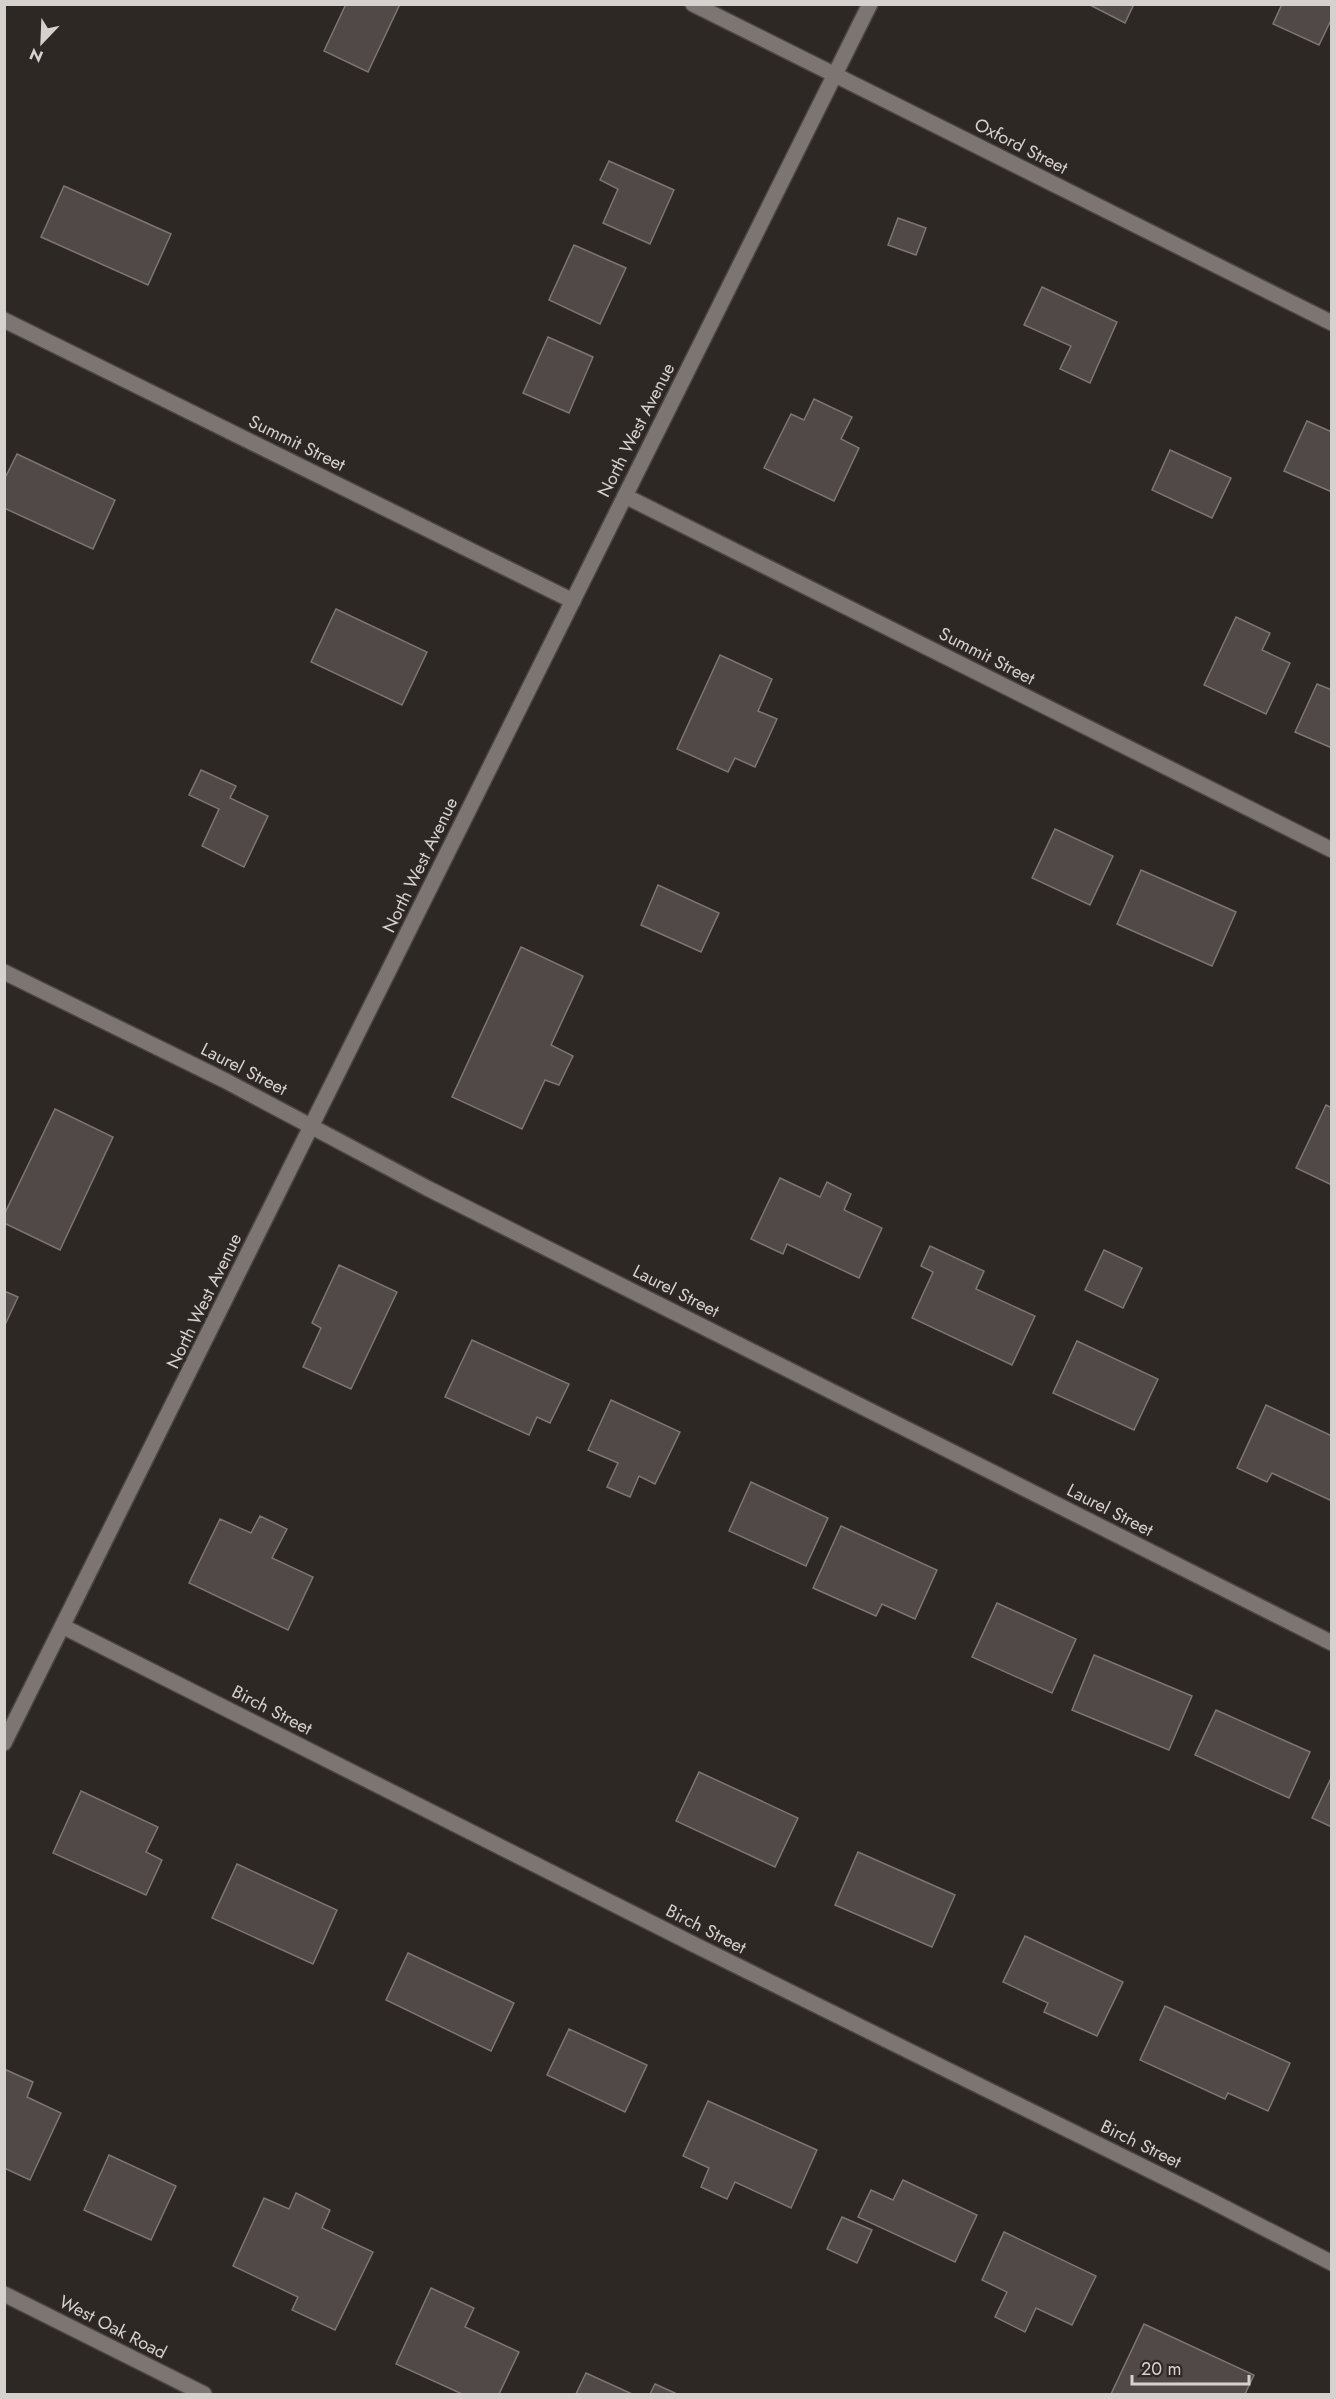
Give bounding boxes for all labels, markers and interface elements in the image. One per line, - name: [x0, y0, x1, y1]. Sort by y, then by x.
- north arrow: [12, 12, 72, 72]
- text: N: [26, 42, 47, 68]
- street label: Oxford Street: [970, 111, 1073, 181]
- street label: North West Avenue: [591, 358, 681, 502]
- street label: Summit Street: [244, 408, 350, 478]
- street label: Summit Street: [934, 621, 1040, 692]
- street label: North West Avenue: [376, 793, 464, 937]
- street label: Laurel Street: [196, 1036, 292, 1102]
- street label: North West Avenue: [160, 1229, 248, 1373]
- street label: Laurel Street: [628, 1258, 724, 1324]
- street label: Laurel Street: [1062, 1477, 1158, 1543]
- street label: Birch Street: [227, 1679, 317, 1742]
- street label: Birch Street: [661, 1898, 751, 1961]
- street label: Birch Street: [1096, 2113, 1186, 2175]
- street label: West Oak Road: [55, 2289, 171, 2365]
- scale bar: [1132, 2348, 1249, 2386]
- text: 20 m: [1141, 2356, 1181, 2382]

